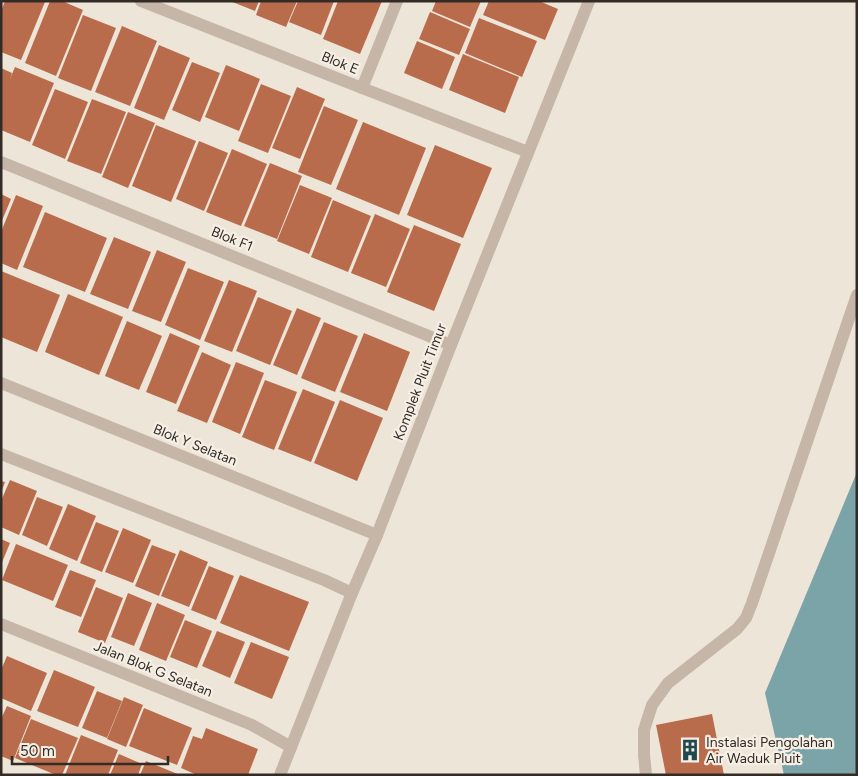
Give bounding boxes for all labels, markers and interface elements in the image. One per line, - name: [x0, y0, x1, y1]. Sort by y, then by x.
- street label: Blok E: [319, 48, 361, 78]
- street label: Blok F1: [209, 223, 255, 255]
- street label: Komplek Pluit Timur: [390, 321, 450, 443]
- street label: Blok Y Selatan: [151, 421, 239, 470]
- street label: Jalan Blok G Selatan: [91, 637, 215, 701]
- scale bar: [12, 734, 169, 766]
- place label: Instalasi Pengolahan Air Waduk Pluit: [706, 734, 833, 767]
- building icon: Instalasi Pengolahan Air Waduk Pluit: [677, 737, 703, 763]
- text: 50 m: [20, 742, 55, 760]

